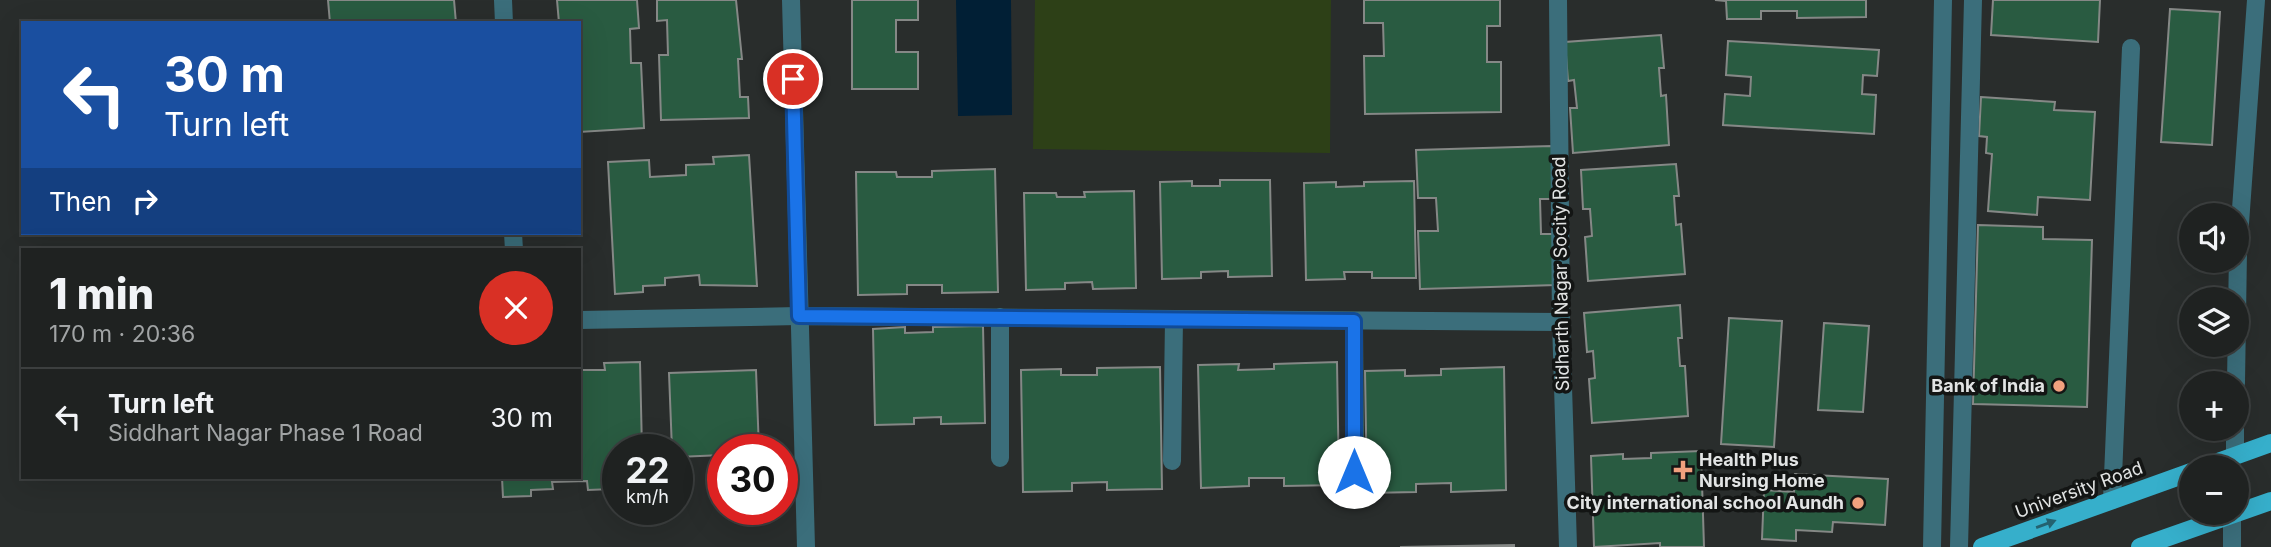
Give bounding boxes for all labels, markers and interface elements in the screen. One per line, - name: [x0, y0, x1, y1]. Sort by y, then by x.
- text: 30 m: [164, 45, 285, 104]
- icon: left: [49, 49, 140, 140]
- pin: [763, 49, 823, 109]
- icon: arrive: [774, 60, 812, 98]
- text: Turn left: [164, 105, 289, 144]
- street label: Sidharth Nagar Socity Road: [1548, 156, 1573, 392]
- icon: right: [126, 182, 164, 220]
- text: Then: [49, 186, 112, 217]
- map controls: [2179, 203, 2249, 525]
- button: sound: [2179, 203, 2249, 273]
- text: 1 min: [49, 268, 154, 319]
- button: close: [479, 271, 553, 345]
- button: layers: [2179, 287, 2249, 357]
- text: 170 m · 20:36: [49, 320, 195, 348]
- button: +: [2179, 371, 2249, 441]
- place label: Bank of India: [1931, 375, 2045, 396]
- marker: Bank of India: [2051, 378, 2067, 394]
- text: Turn left: [108, 388, 214, 419]
- icon: left: [49, 398, 87, 436]
- text: 30 m: [490, 402, 553, 433]
- text: Siddhart Nagar Phase 1 Road: [108, 419, 423, 447]
- speed limit sign: 30: [707, 434, 798, 525]
- position arrow: [1317, 435, 1391, 509]
- text: 22: [625, 449, 670, 491]
- place label: Health Plus Nursing Home: [1699, 449, 1825, 491]
- button: −: [2179, 455, 2249, 525]
- street label: University Road: [2012, 457, 2145, 522]
- marker: Health Plus Nursing Home: [1673, 460, 1693, 480]
- text: km/h: [626, 486, 669, 507]
- place label: City international school Aundh: [1567, 492, 1844, 513]
- marker: City international school Aundh: [1850, 495, 1866, 511]
- one-way arrow: [2036, 518, 2057, 529]

